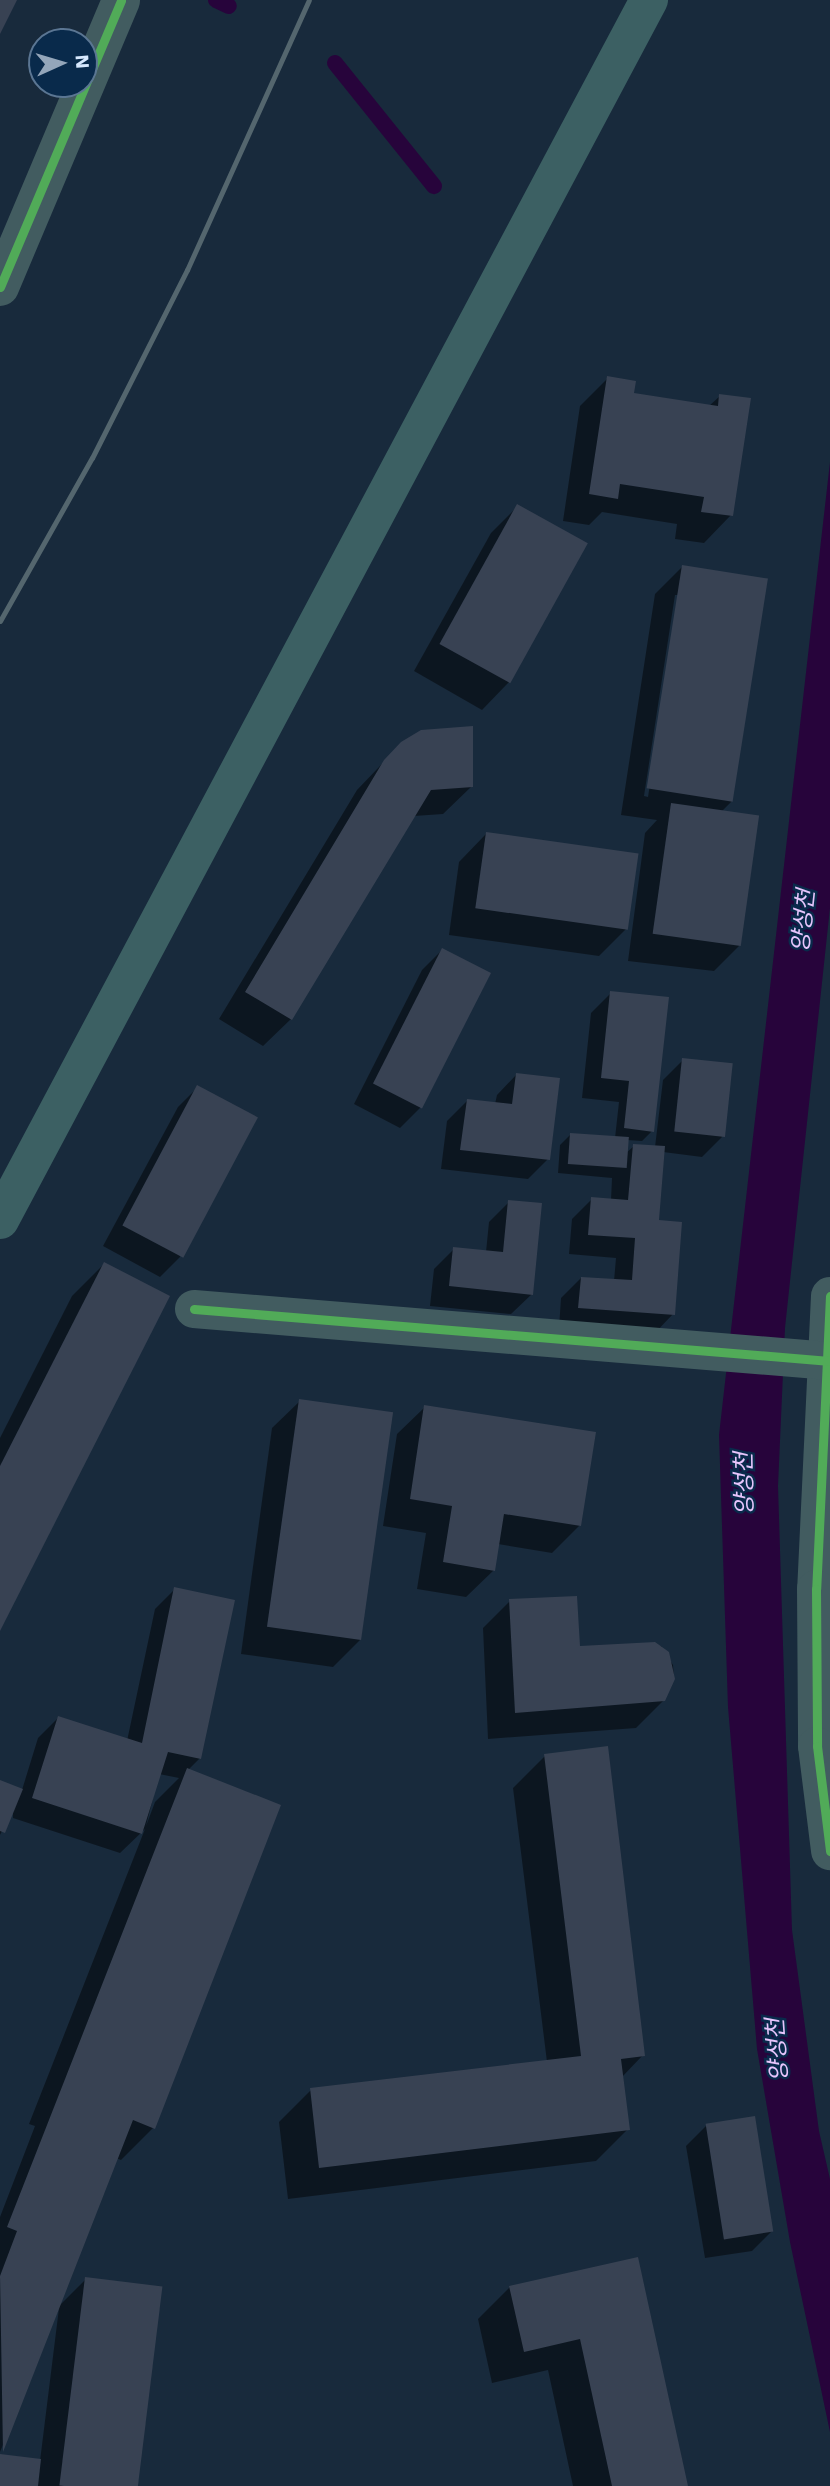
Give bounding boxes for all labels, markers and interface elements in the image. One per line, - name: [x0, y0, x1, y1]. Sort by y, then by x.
- north arrow: [28, 28, 98, 98]
- text: N: [70, 54, 94, 69]
- water label: 양성천: [787, 888, 821, 954]
- water label: 양성천: [731, 1452, 759, 1516]
- water label: 양성천: [762, 2017, 794, 2083]

